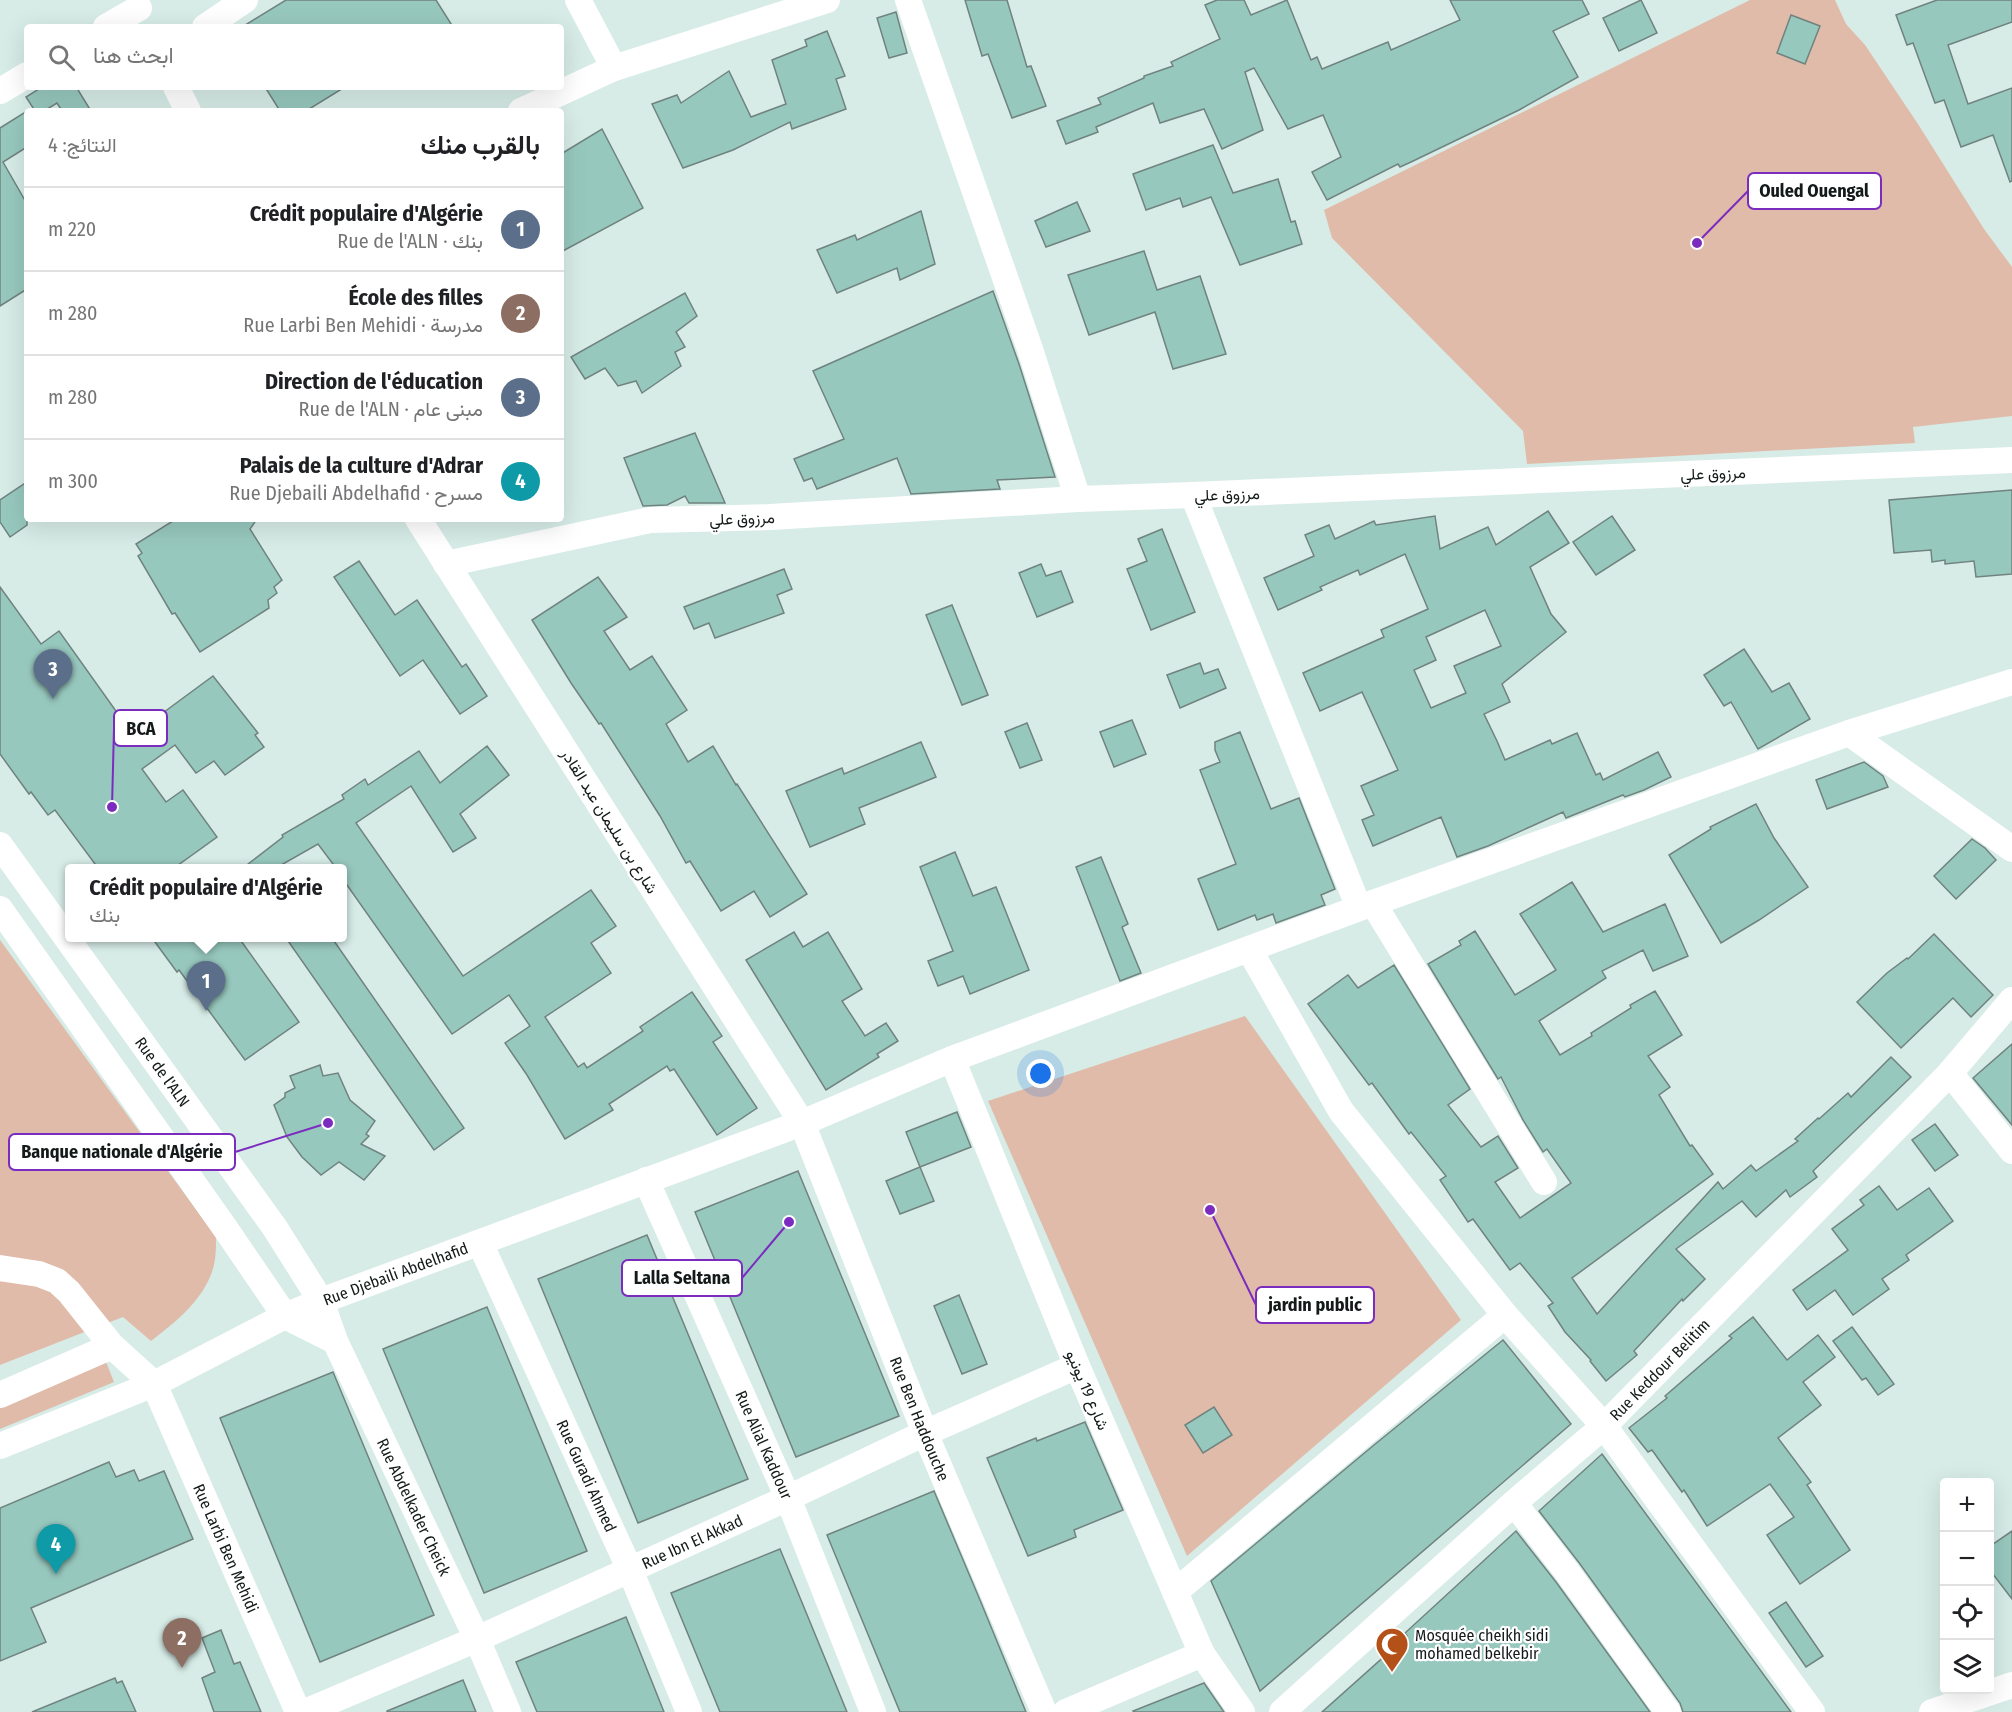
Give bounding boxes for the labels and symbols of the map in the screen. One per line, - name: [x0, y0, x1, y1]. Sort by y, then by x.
- callout: Ouled Ouengal: [1748, 173, 1881, 209]
- text: Ouled Ouengal: [1759, 180, 1869, 202]
- street label: مرزوق علي: [1680, 463, 1746, 488]
- street label: مرزوق علي: [1194, 484, 1260, 509]
- street label: مرزوق علي: [709, 508, 775, 533]
- pin: 3: [34, 650, 72, 699]
- callout: BCA: [114, 710, 167, 746]
- text: BCA: [126, 718, 156, 740]
- street label: شارع بن سليمان عبد القادر: [555, 744, 662, 898]
- pin: 1: [186, 962, 226, 1011]
- street label: Rue de l'ALN: [131, 1033, 194, 1110]
- your location: [1026, 1059, 1055, 1088]
- callout: Banque nationale d'Algérie: [9, 1134, 235, 1170]
- text: Banque nationale d'Algérie: [21, 1141, 223, 1163]
- street label: Rue Djebaili Abdelhafid: [320, 1238, 471, 1309]
- callout: Lalla Seltana: [622, 1260, 742, 1296]
- text: Lalla Seltana: [634, 1267, 730, 1289]
- callout: jardin public: [1256, 1287, 1374, 1323]
- text: jardin public: [1267, 1294, 1362, 1316]
- street label: Rue Keddour Belitim: [1606, 1315, 1714, 1425]
- street label: شارع 19 يونيو: [1060, 1347, 1113, 1434]
- street label: Rue Ben Haddouche: [886, 1354, 953, 1484]
- street label: Rue Alial Kaddour: [731, 1388, 796, 1503]
- street label: Rue Guradi Ahmed: [552, 1417, 620, 1535]
- street label: Rue Abdelkader Cheick: [373, 1435, 455, 1579]
- street label: Rue Larbi Ben Mehidi: [189, 1481, 262, 1616]
- street label: Rue Ibn El Akkad: [639, 1511, 746, 1573]
- pin: 4: [36, 1524, 76, 1574]
- pin: 2: [162, 1618, 201, 1668]
- mosque icon: Mosquée cheikh sidi mohamed belkebir: [1374, 1626, 1410, 1673]
- place label: Mosquée cheikh sidi mohamed belkebir: [1415, 1626, 1548, 1663]

